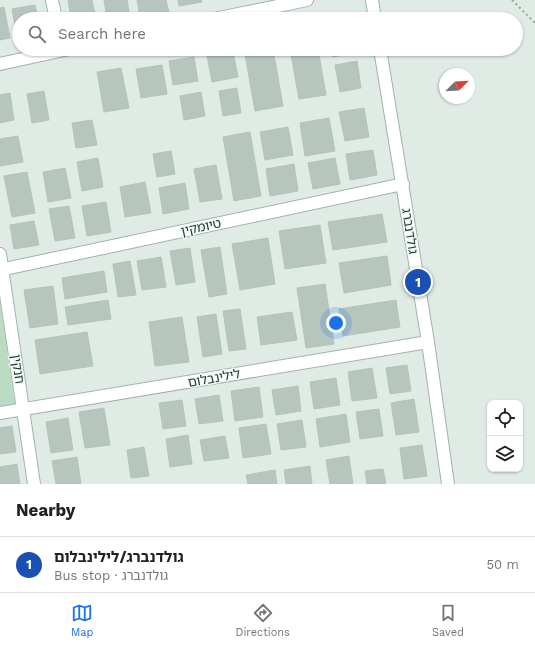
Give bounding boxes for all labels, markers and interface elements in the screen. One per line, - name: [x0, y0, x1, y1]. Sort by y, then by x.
- search box: [12, 12, 523, 56]
- icon: search: [26, 23, 48, 45]
- text: Search here: [58, 25, 146, 43]
- north arrow: [439, 68, 475, 104]
- street label: גולדנברג: [399, 207, 421, 255]
- street label: טיומקין: [179, 215, 223, 239]
- pin: 1: [405, 267, 431, 297]
- your location: [326, 313, 346, 333]
- street label: חנקין: [8, 353, 28, 385]
- street label: לילינבלום: [187, 366, 242, 390]
- map controls: [487, 400, 523, 472]
- button: locate: [487, 400, 523, 436]
- button: layers: [487, 436, 523, 472]
- text: Nearby: [16, 500, 75, 520]
- text: גולדנברג/לילינבלום: [54, 548, 184, 566]
- text: 1: [26, 557, 32, 572]
- text: 50 m: [487, 557, 519, 572]
- text: Bus stop · גולדנברג: [54, 568, 168, 583]
- tab: Map: [71, 602, 93, 639]
- tab: Directions: [236, 602, 290, 639]
- tab: Saved: [432, 602, 464, 639]

